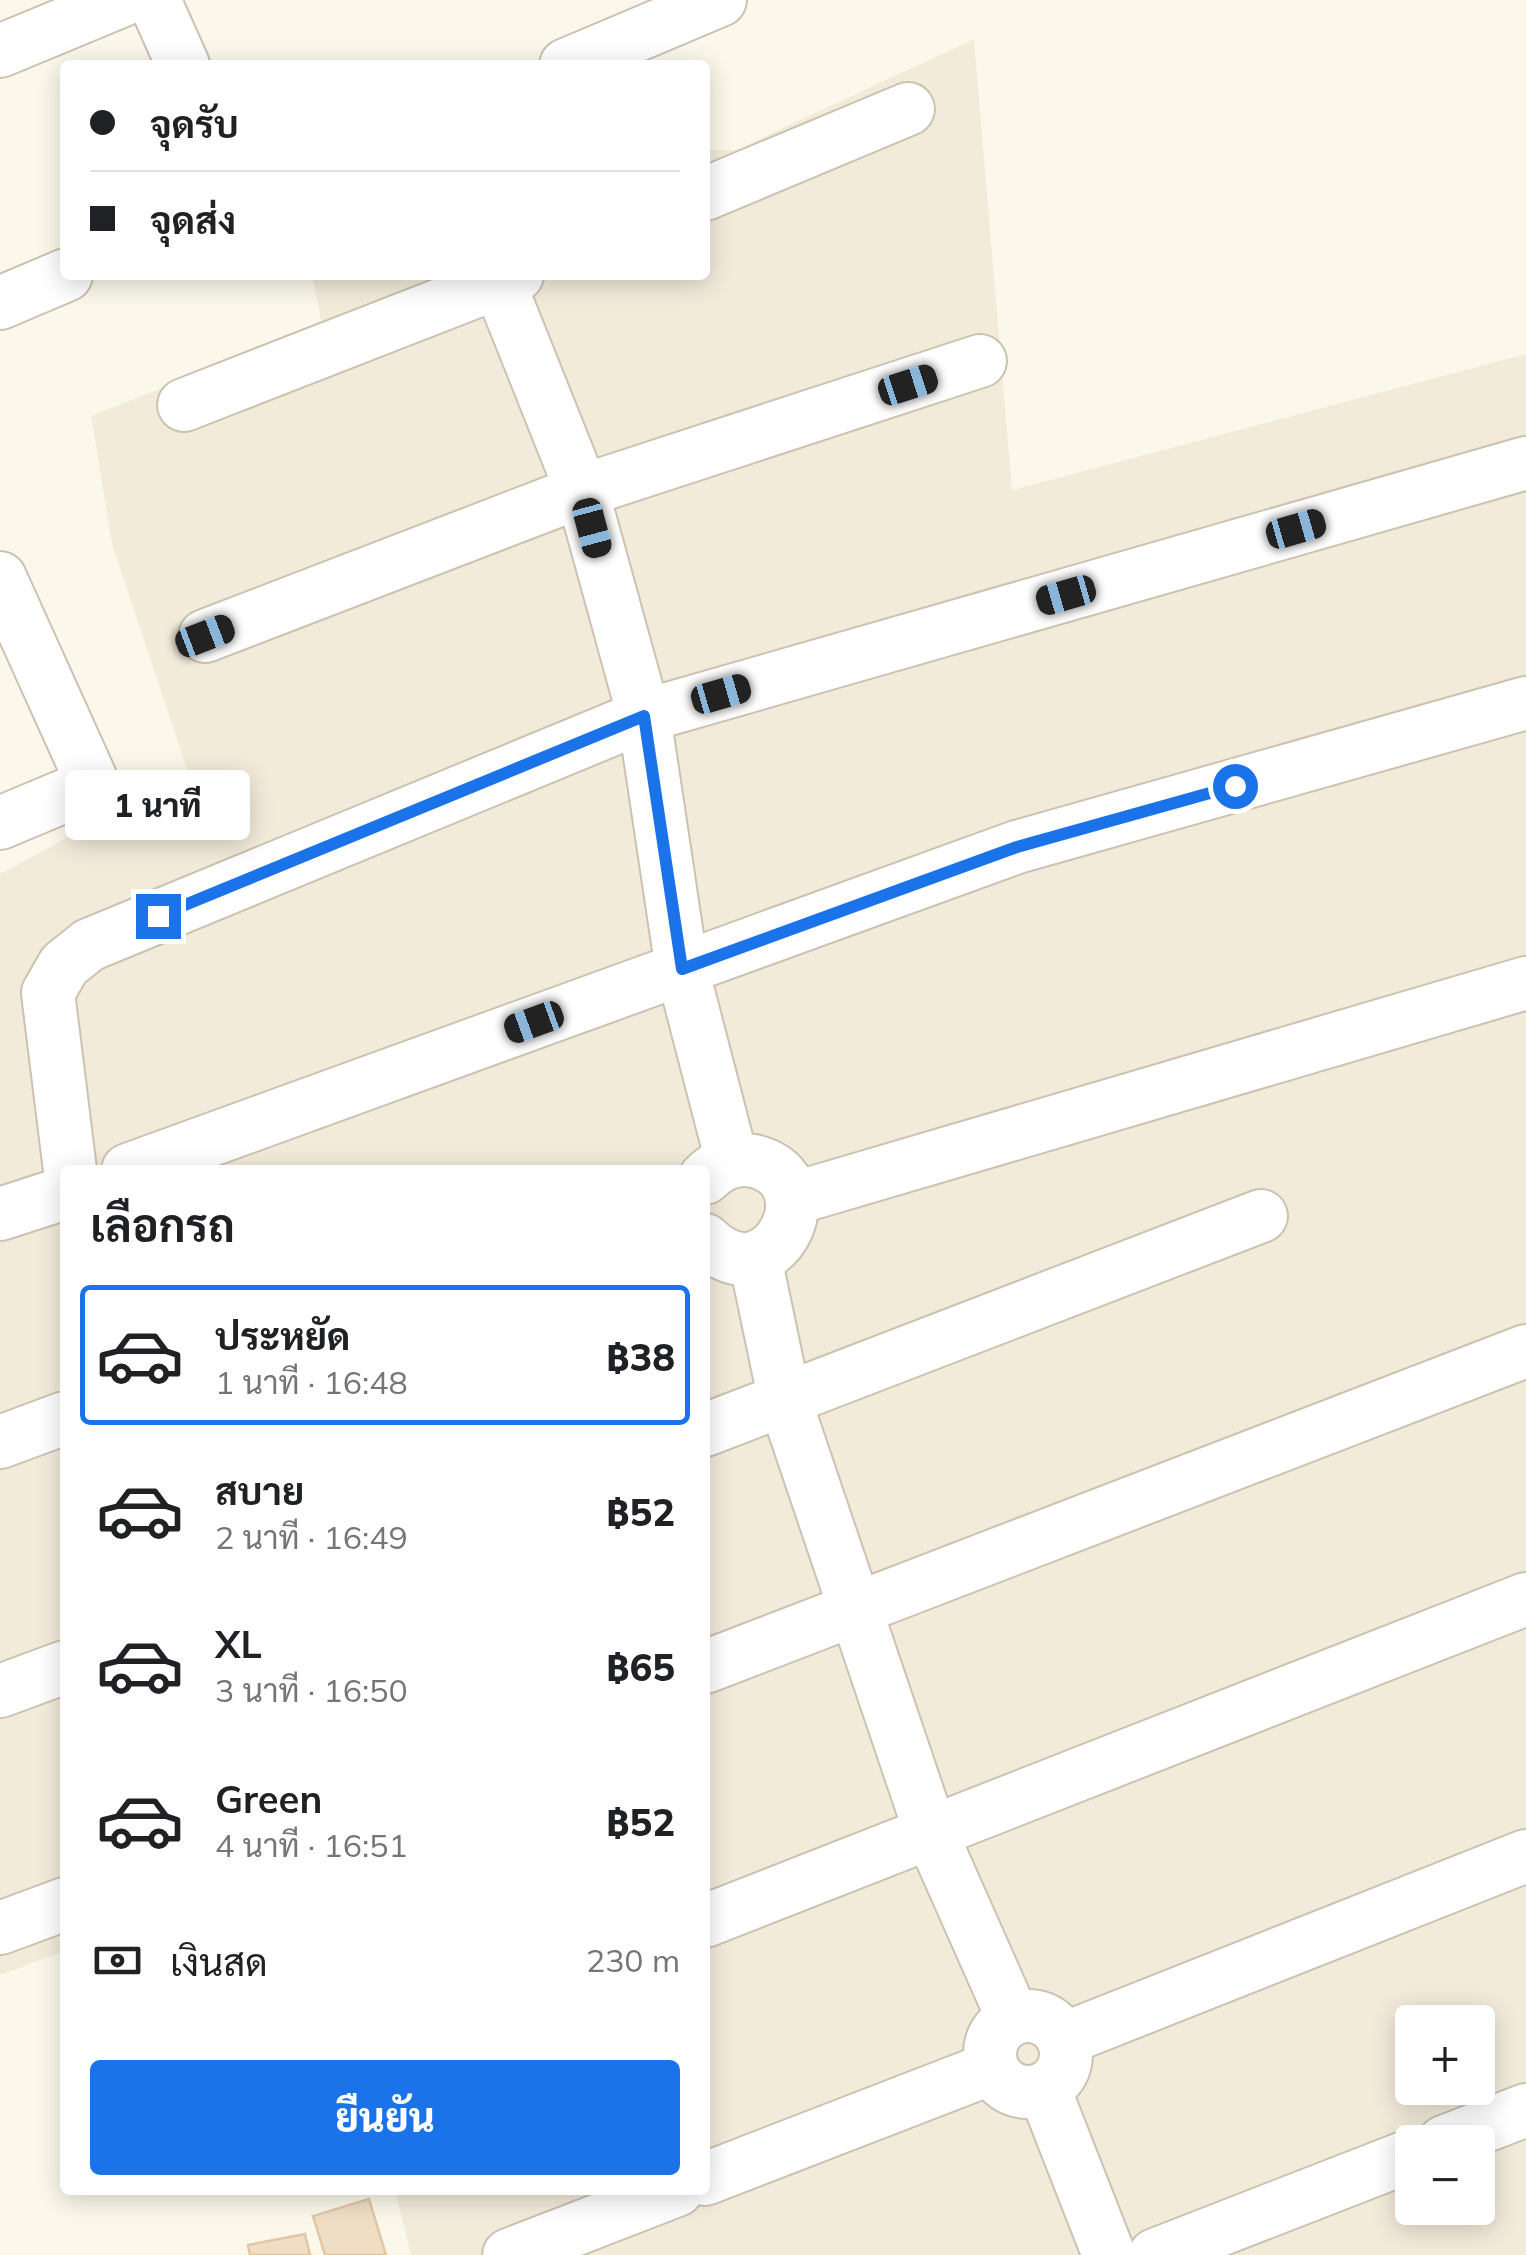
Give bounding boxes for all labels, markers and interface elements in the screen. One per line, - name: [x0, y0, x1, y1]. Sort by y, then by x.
- text: จุดรับ: [150, 100, 239, 148]
- text: จุดส่ง: [150, 196, 236, 244]
- car: [875, 361, 941, 409]
- car: [570, 495, 614, 561]
- car: [1263, 506, 1329, 552]
- car: [1033, 572, 1099, 618]
- car: [172, 611, 238, 661]
- car: [688, 671, 754, 717]
- route start: [1213, 764, 1258, 809]
- callout: 1 นาที: [66, 771, 250, 841]
- text: 1 นาที: [114, 785, 201, 825]
- route end: [136, 894, 181, 939]
- car: [501, 998, 567, 1046]
- text: เลือกรถ: [90, 1197, 235, 1253]
- icon: car: [95, 1310, 185, 1400]
- text: ประหยัด: [215, 1312, 350, 1360]
- text: ฿38: [606, 1333, 675, 1381]
- text: 1 นาที · 16:48: [215, 1362, 408, 1402]
- icon: car: [95, 1465, 185, 1555]
- text: สบาย: [215, 1467, 304, 1515]
- text: ฿52: [606, 1488, 675, 1536]
- text: 2 นาที · 16:49: [215, 1517, 408, 1557]
- icon: car: [95, 1620, 185, 1710]
- text: XL: [215, 1620, 262, 1668]
- text: ฿65: [606, 1643, 675, 1691]
- text: 3 นาที · 16:50: [215, 1670, 408, 1710]
- icon: car: [95, 1775, 185, 1865]
- text: Green: [215, 1775, 322, 1823]
- text: ฿52: [606, 1798, 675, 1846]
- text: 4 นาที · 16:51: [215, 1825, 408, 1865]
- icon: cash: [90, 1933, 145, 1988]
- text: เงินสด: [170, 1938, 268, 1986]
- text: 230 m: [586, 1940, 680, 1980]
- map controls: [1395, 2005, 1495, 2225]
- button: +: [1395, 2005, 1495, 2105]
- button: ยืนยัน: [90, 2060, 680, 2175]
- button: −: [1395, 2125, 1495, 2225]

